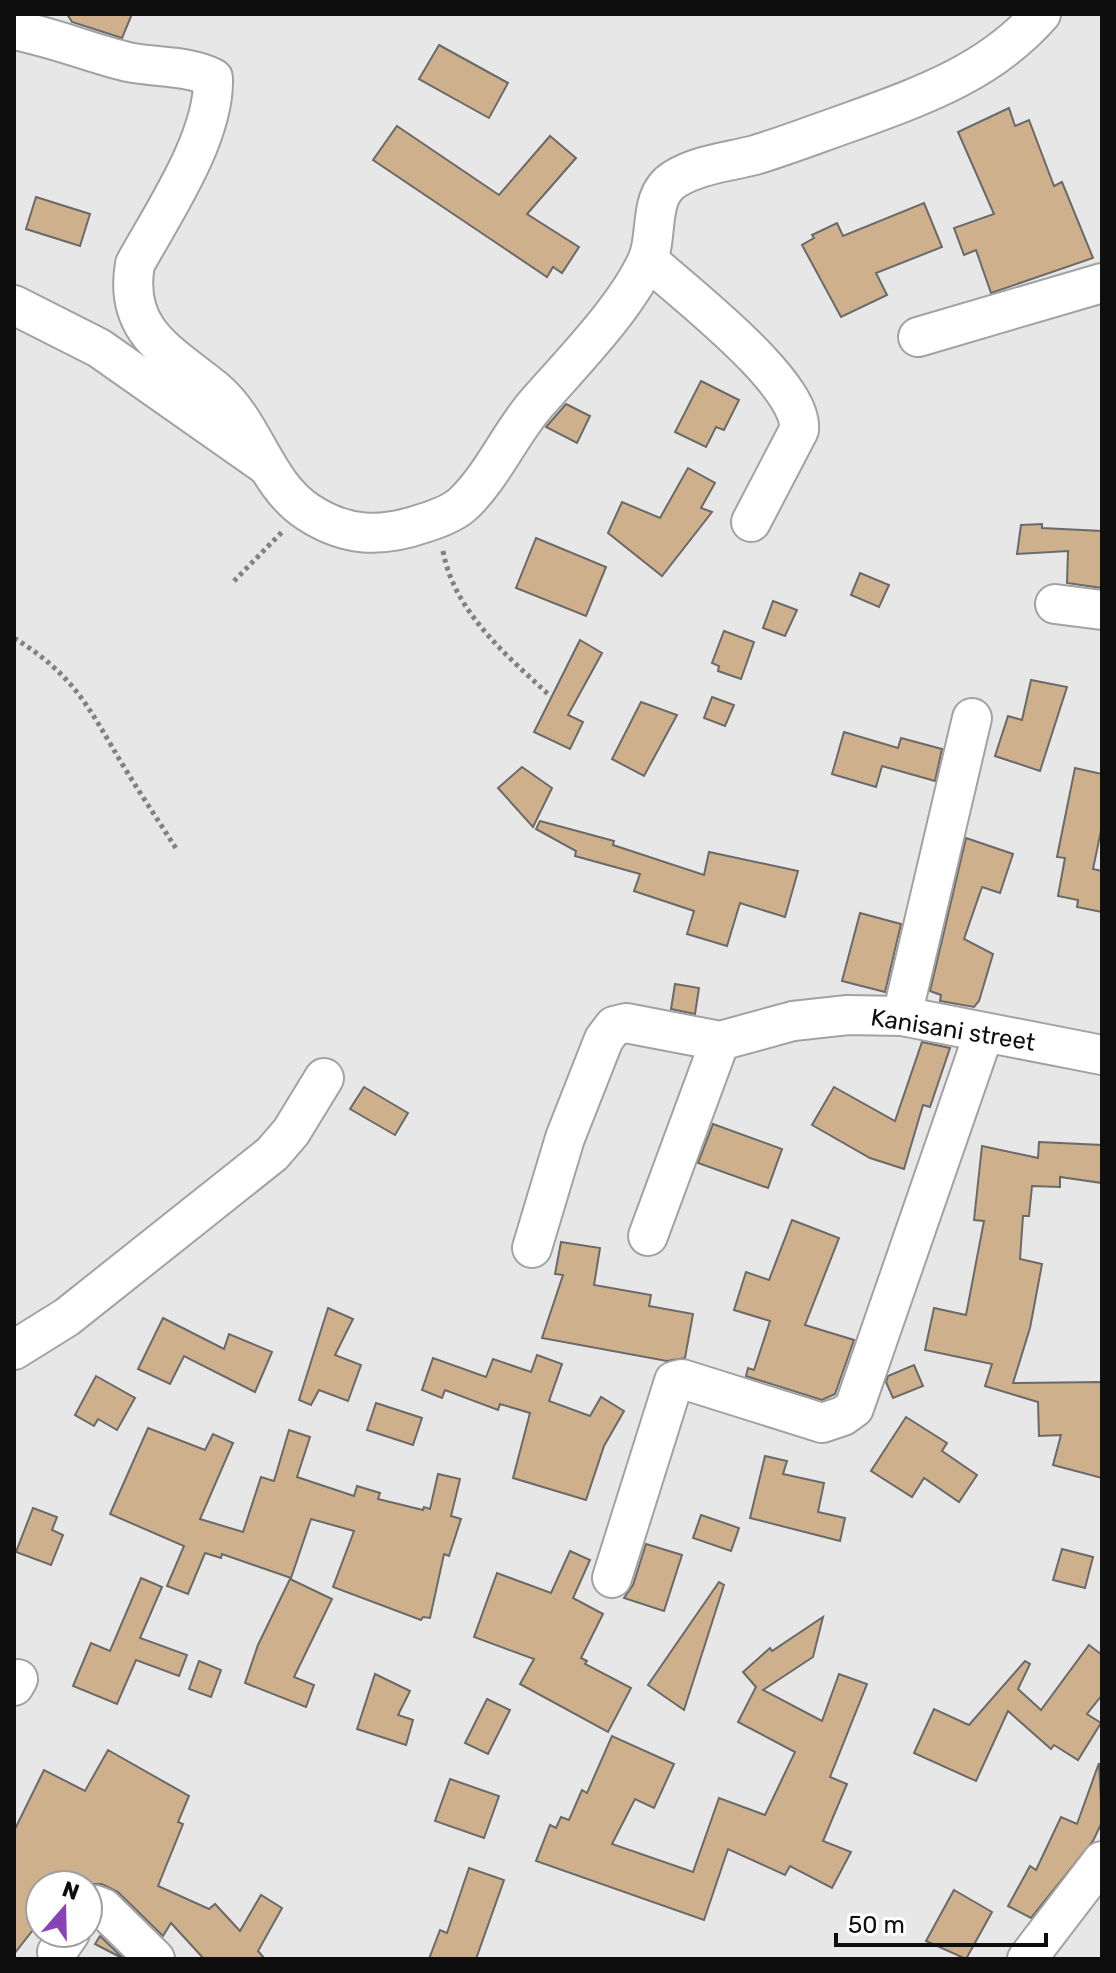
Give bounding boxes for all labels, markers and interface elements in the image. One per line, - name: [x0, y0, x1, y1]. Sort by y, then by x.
- street label: Kanisani street: [869, 1003, 1037, 1057]
- north arrow: [24, 1869, 104, 1949]
- text: N: [59, 1875, 83, 1906]
- scale bar: [836, 1897, 1046, 1947]
- text: 50 m: [848, 1911, 905, 1939]

